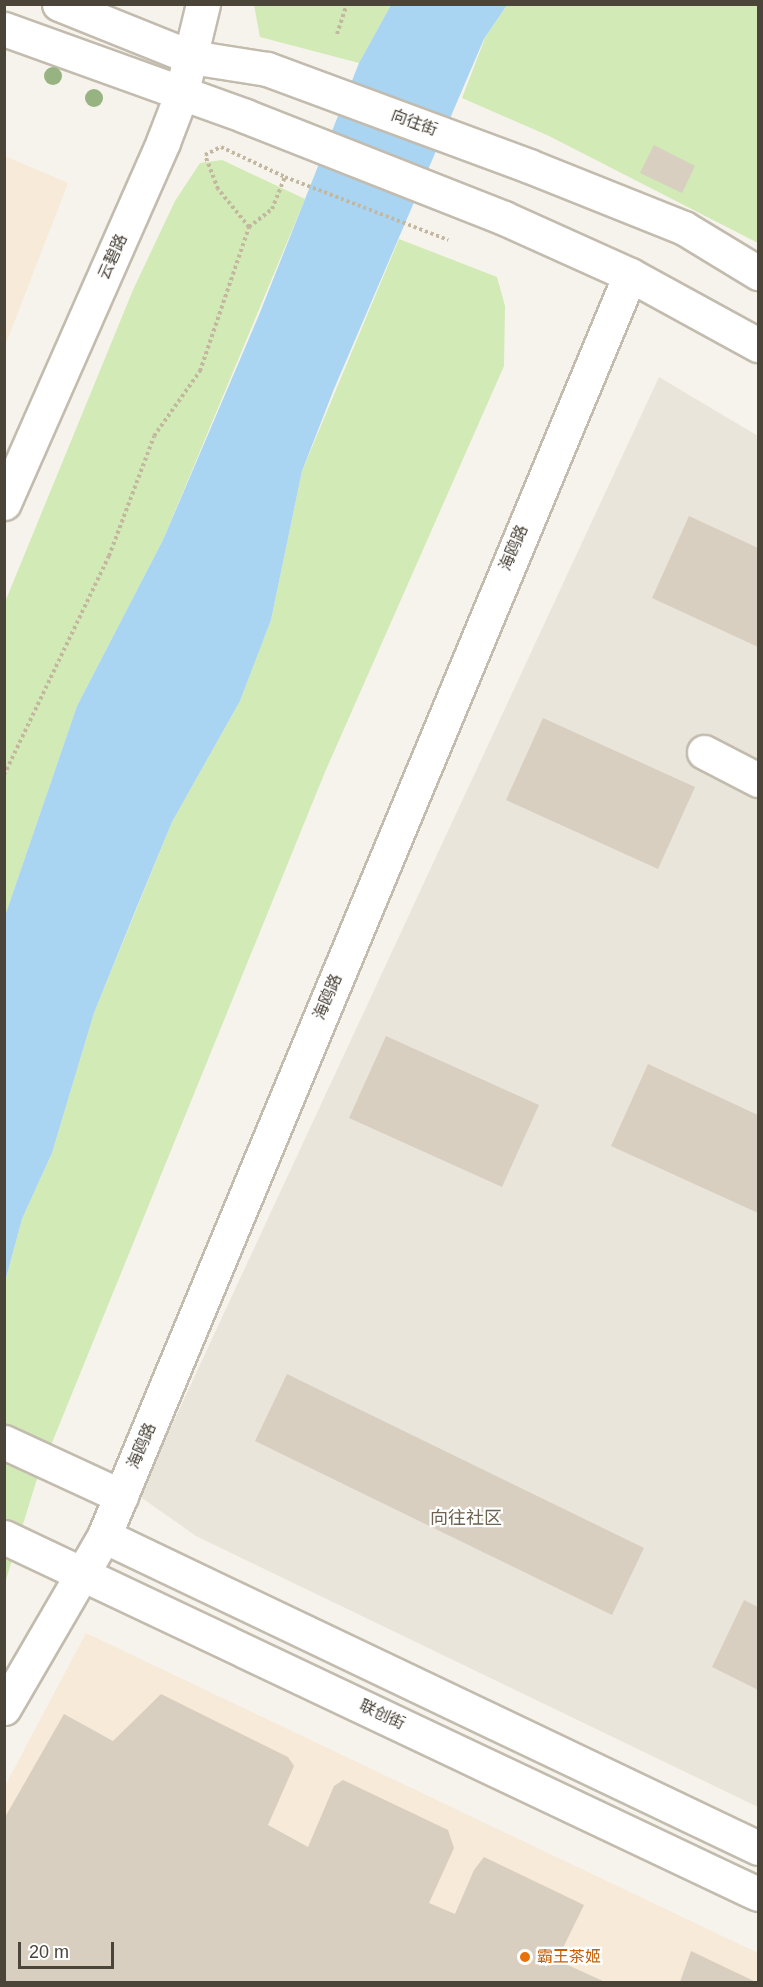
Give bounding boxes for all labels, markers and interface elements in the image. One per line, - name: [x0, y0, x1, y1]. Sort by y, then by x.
- street label: 向往街: [388, 106, 440, 140]
- street label: 云碧路: [94, 231, 132, 283]
- street label: 海鸥路: [496, 522, 532, 574]
- street label: 海鸥路: [310, 971, 346, 1023]
- street label: 海鸥路: [124, 1420, 160, 1472]
- district label: 向往社区: [430, 1507, 502, 1529]
- street label: 联创街: [356, 1696, 408, 1734]
- scale bar: [21, 1930, 117, 1968]
- text: 20 m: [29, 1942, 69, 1962]
- place label: 霸王茶姬: [537, 1947, 601, 1967]
- marker: 霸王茶姬: [518, 1950, 532, 1964]

